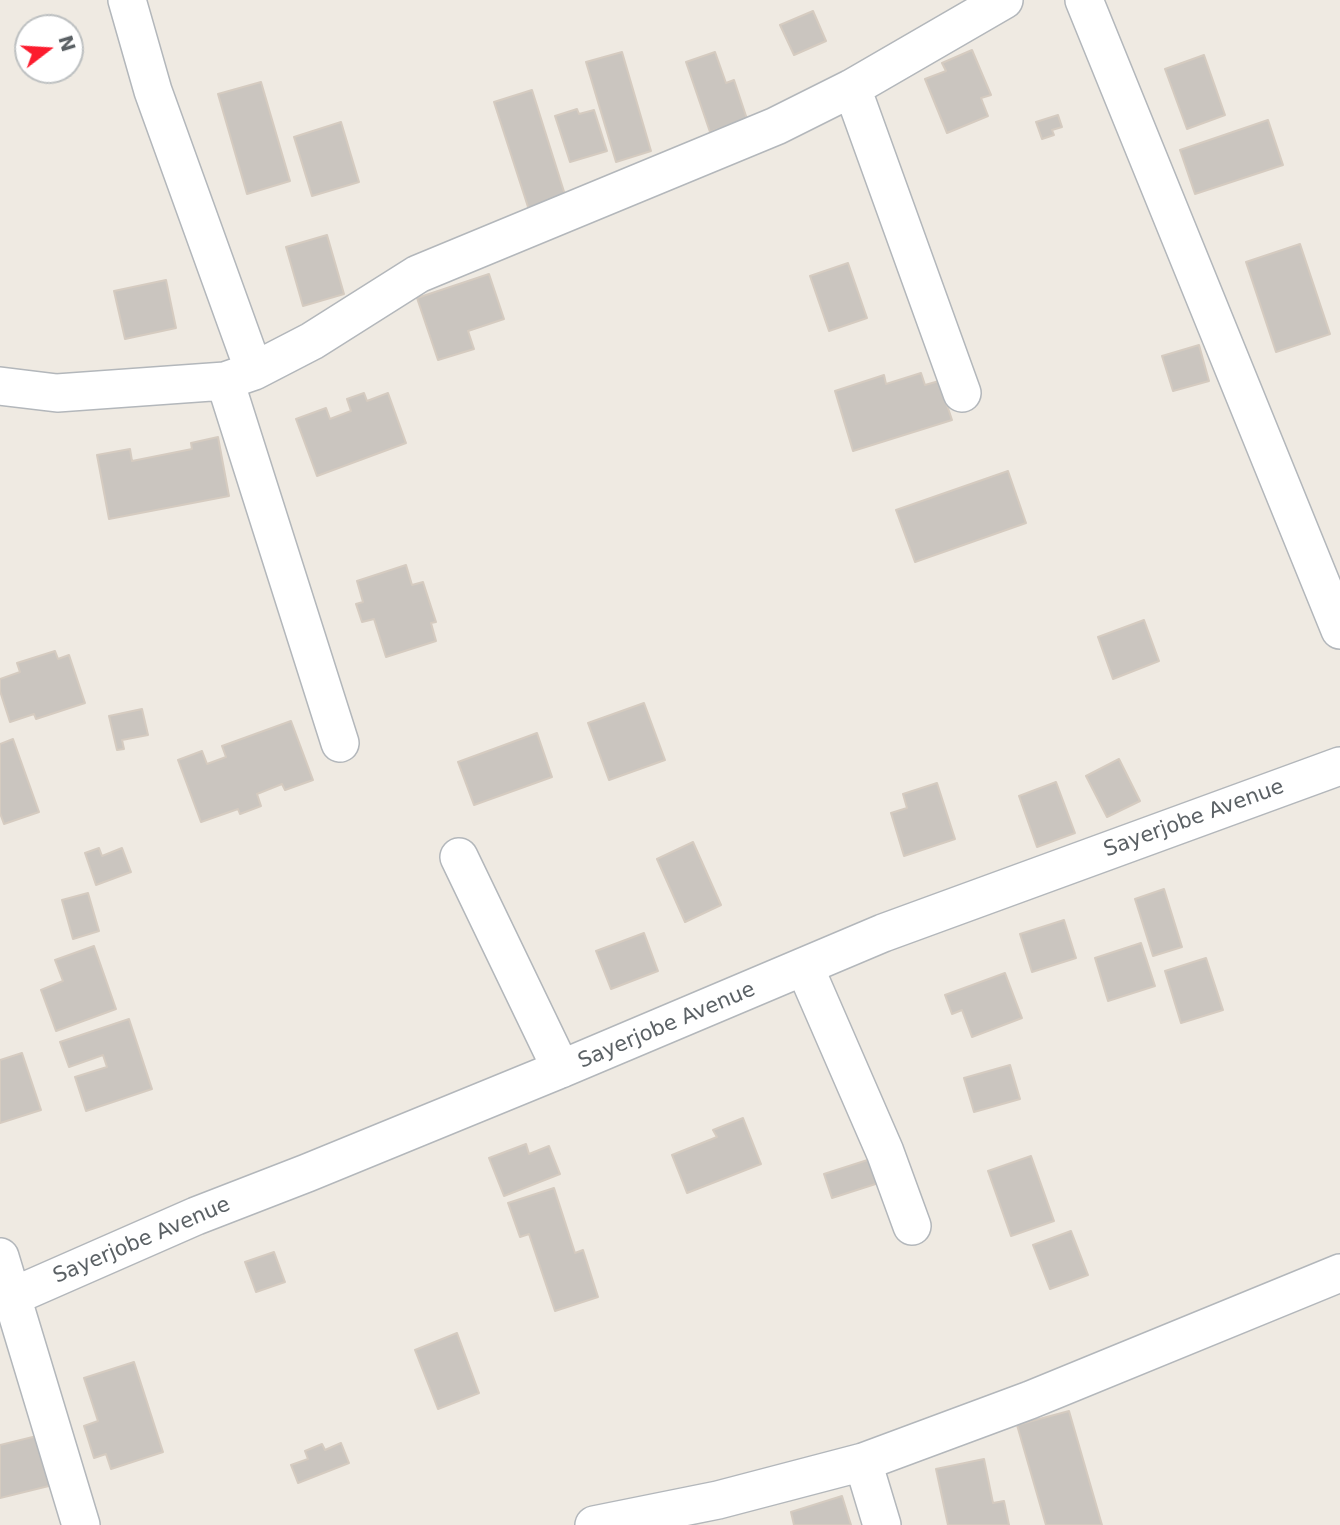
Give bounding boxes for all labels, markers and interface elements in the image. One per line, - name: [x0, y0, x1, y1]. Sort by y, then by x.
- north arrow: [14, 14, 84, 84]
- text: N: [54, 33, 80, 54]
- street label: Sayerjobe Avenue: [1101, 775, 1287, 863]
- street label: Sayerjobe Avenue: [575, 977, 759, 1075]
- street label: Sayerjobe Avenue: [50, 1192, 234, 1290]

